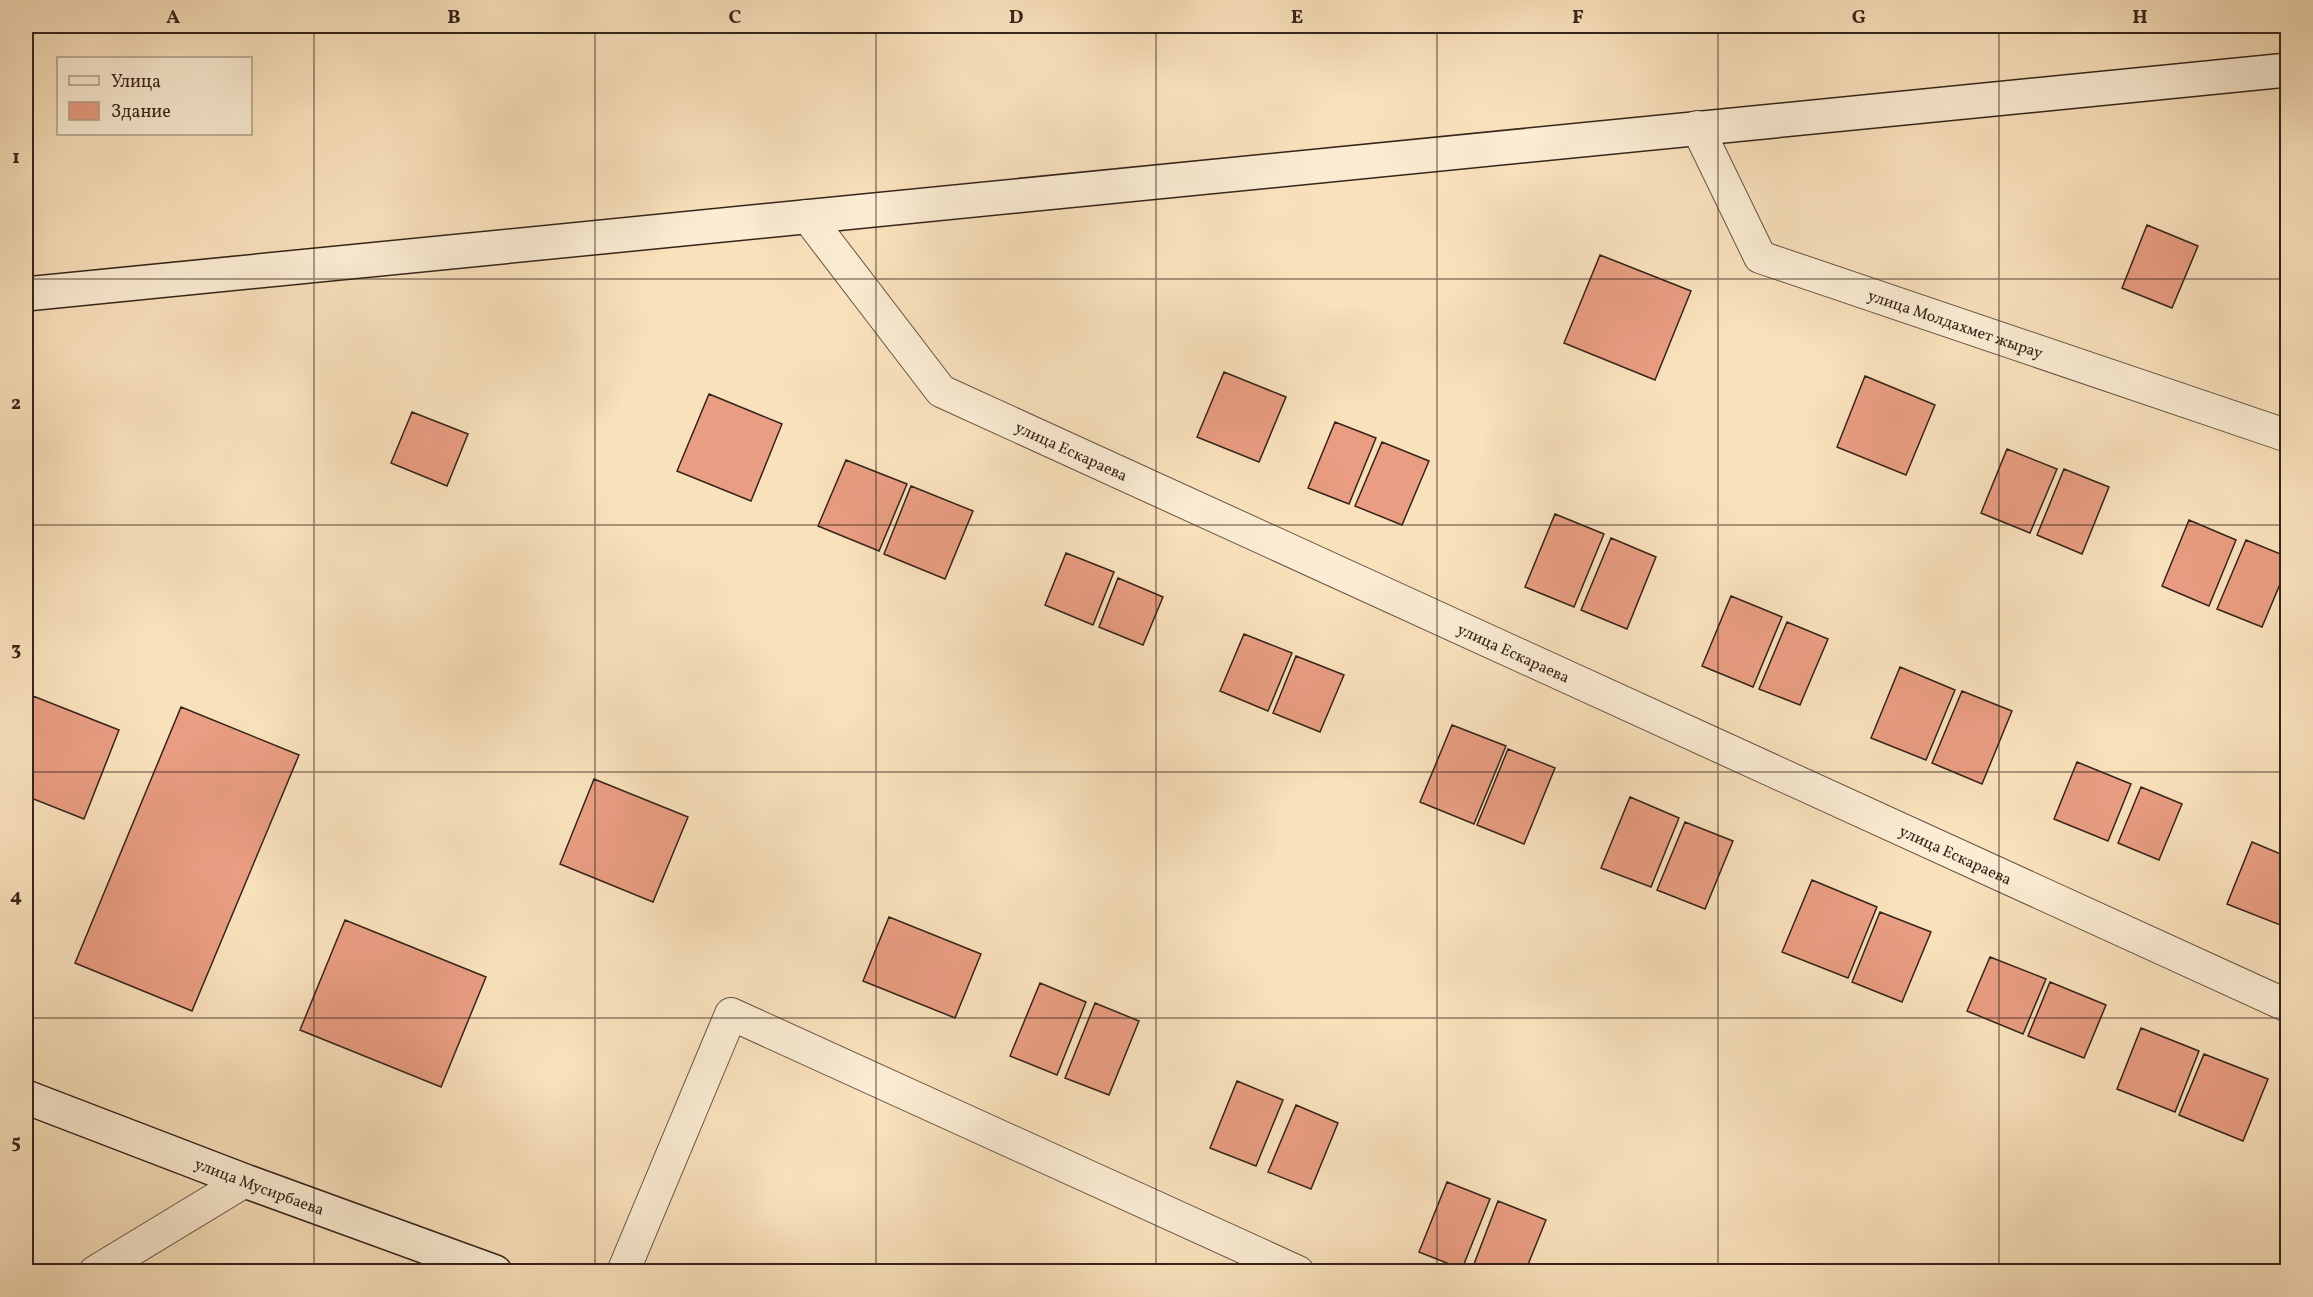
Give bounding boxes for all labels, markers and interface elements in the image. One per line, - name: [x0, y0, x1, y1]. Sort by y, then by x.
- text: A: [166, 4, 180, 32]
- text: B: [447, 4, 461, 32]
- text: C: [729, 4, 742, 32]
- text: D: [1009, 4, 1023, 32]
- text: E: [1291, 4, 1303, 32]
- text: F: [1572, 4, 1584, 32]
- text: G: [1852, 4, 1866, 32]
- text: H: [2132, 4, 2148, 32]
- legend: [57, 57, 252, 135]
- text: Улица: [111, 70, 161, 95]
- text: Здание: [111, 100, 171, 125]
- text: 1: [12, 144, 20, 172]
- street label: улица Молдахмет жырау: [1864, 285, 2046, 365]
- text: 2: [11, 390, 21, 418]
- street label: улица Ескараева: [1011, 417, 1131, 488]
- street label: улица Ескараева: [1453, 619, 1573, 690]
- text: 3: [11, 636, 21, 664]
- street label: улица Ескараева: [1895, 821, 2015, 891]
- text: 4: [10, 883, 22, 911]
- text: 5: [11, 1129, 21, 1157]
- street label: улица Мусирбаева: [191, 1154, 327, 1222]

